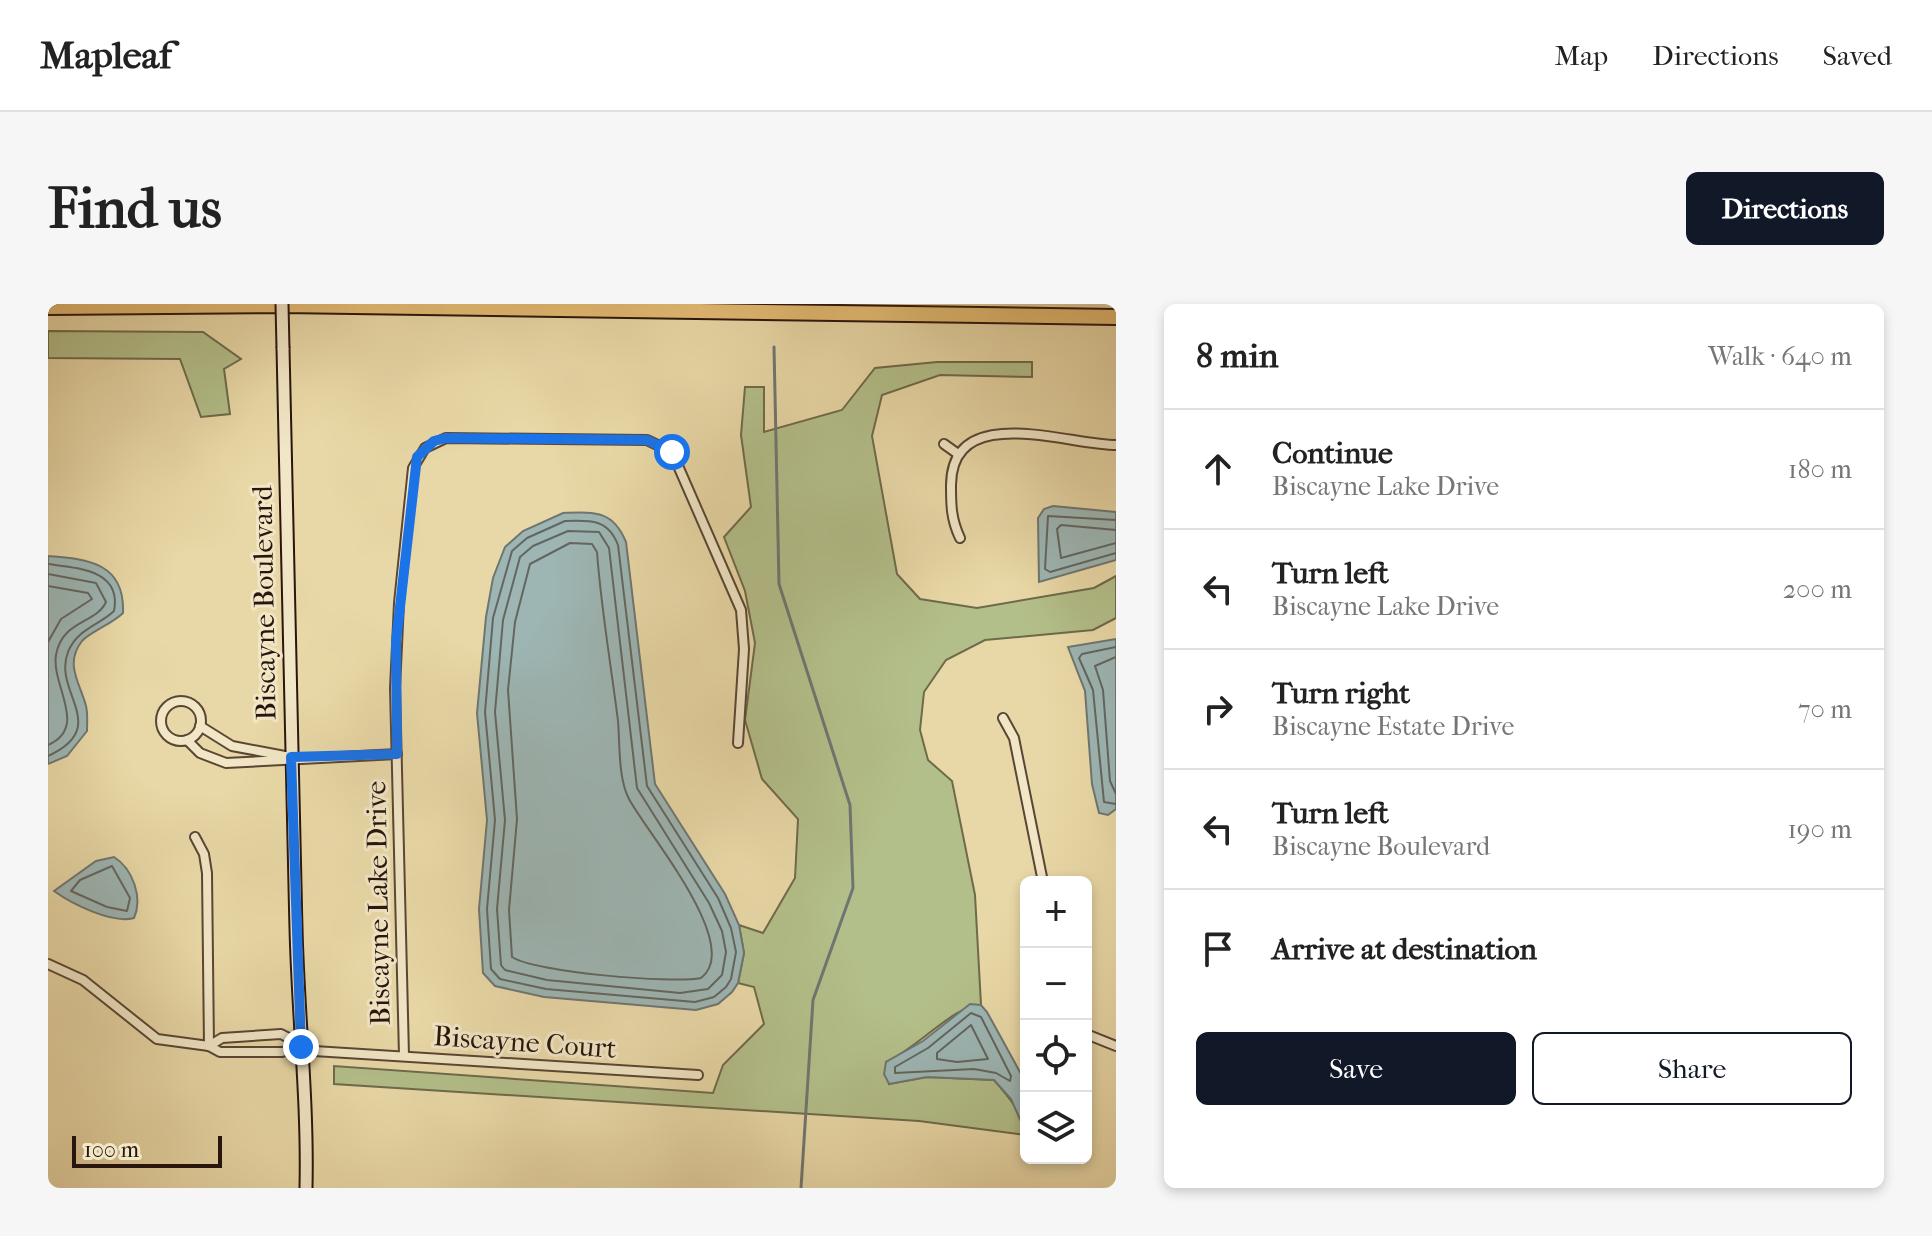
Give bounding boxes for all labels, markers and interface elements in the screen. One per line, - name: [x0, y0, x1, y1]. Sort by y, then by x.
- text: Mapleaf: [40, 33, 172, 78]
- text: Map: [1555, 39, 1608, 72]
- text: Directions: [1652, 39, 1779, 72]
- text: Saved: [1823, 39, 1892, 72]
- button: Directions: [1686, 172, 1884, 245]
- text: Find us: [48, 176, 222, 241]
- text: 8 min: [1196, 336, 1278, 376]
- text: Walk · 640 m: [1708, 341, 1852, 372]
- route start: [654, 434, 690, 470]
- text: Continue: [1272, 436, 1393, 471]
- icon: ahead: [1196, 447, 1240, 491]
- text: 180 m: [1788, 454, 1852, 485]
- text: Biscayne Lake Drive: [1272, 471, 1499, 502]
- street label: Biscayne Boulevard: [245, 484, 283, 721]
- text: Turn left: [1272, 556, 1389, 591]
- icon: left: [1196, 567, 1240, 611]
- text: 200 m: [1783, 574, 1852, 605]
- text: Biscayne Lake Drive: [1272, 591, 1499, 622]
- text: Turn right: [1272, 676, 1410, 711]
- icon: right: [1196, 687, 1240, 731]
- text: 70 m: [1798, 694, 1852, 725]
- text: Biscayne Estate Drive: [1272, 711, 1514, 742]
- street label: Biscayne Lake Drive: [359, 780, 397, 1026]
- text: Turn left: [1272, 796, 1389, 831]
- icon: left: [1196, 807, 1240, 851]
- text: 190 m: [1788, 814, 1852, 845]
- text: Biscayne Boulevard: [1272, 831, 1490, 862]
- map controls: [1020, 876, 1092, 1164]
- button: +: [1020, 876, 1092, 948]
- icon: arrive: [1196, 927, 1240, 971]
- text: Arrive at destination: [1272, 932, 1537, 967]
- button: −: [1020, 948, 1092, 1020]
- street label: Biscayne Court: [432, 1019, 618, 1065]
- button: locate: [1020, 1020, 1092, 1092]
- route end: [283, 1029, 319, 1065]
- button: Save: [1196, 1032, 1516, 1105]
- button: Share: [1532, 1032, 1852, 1105]
- button: layers: [1020, 1092, 1092, 1164]
- scale bar: [72, 1132, 222, 1168]
- text: 100 m: [84, 1137, 139, 1163]

